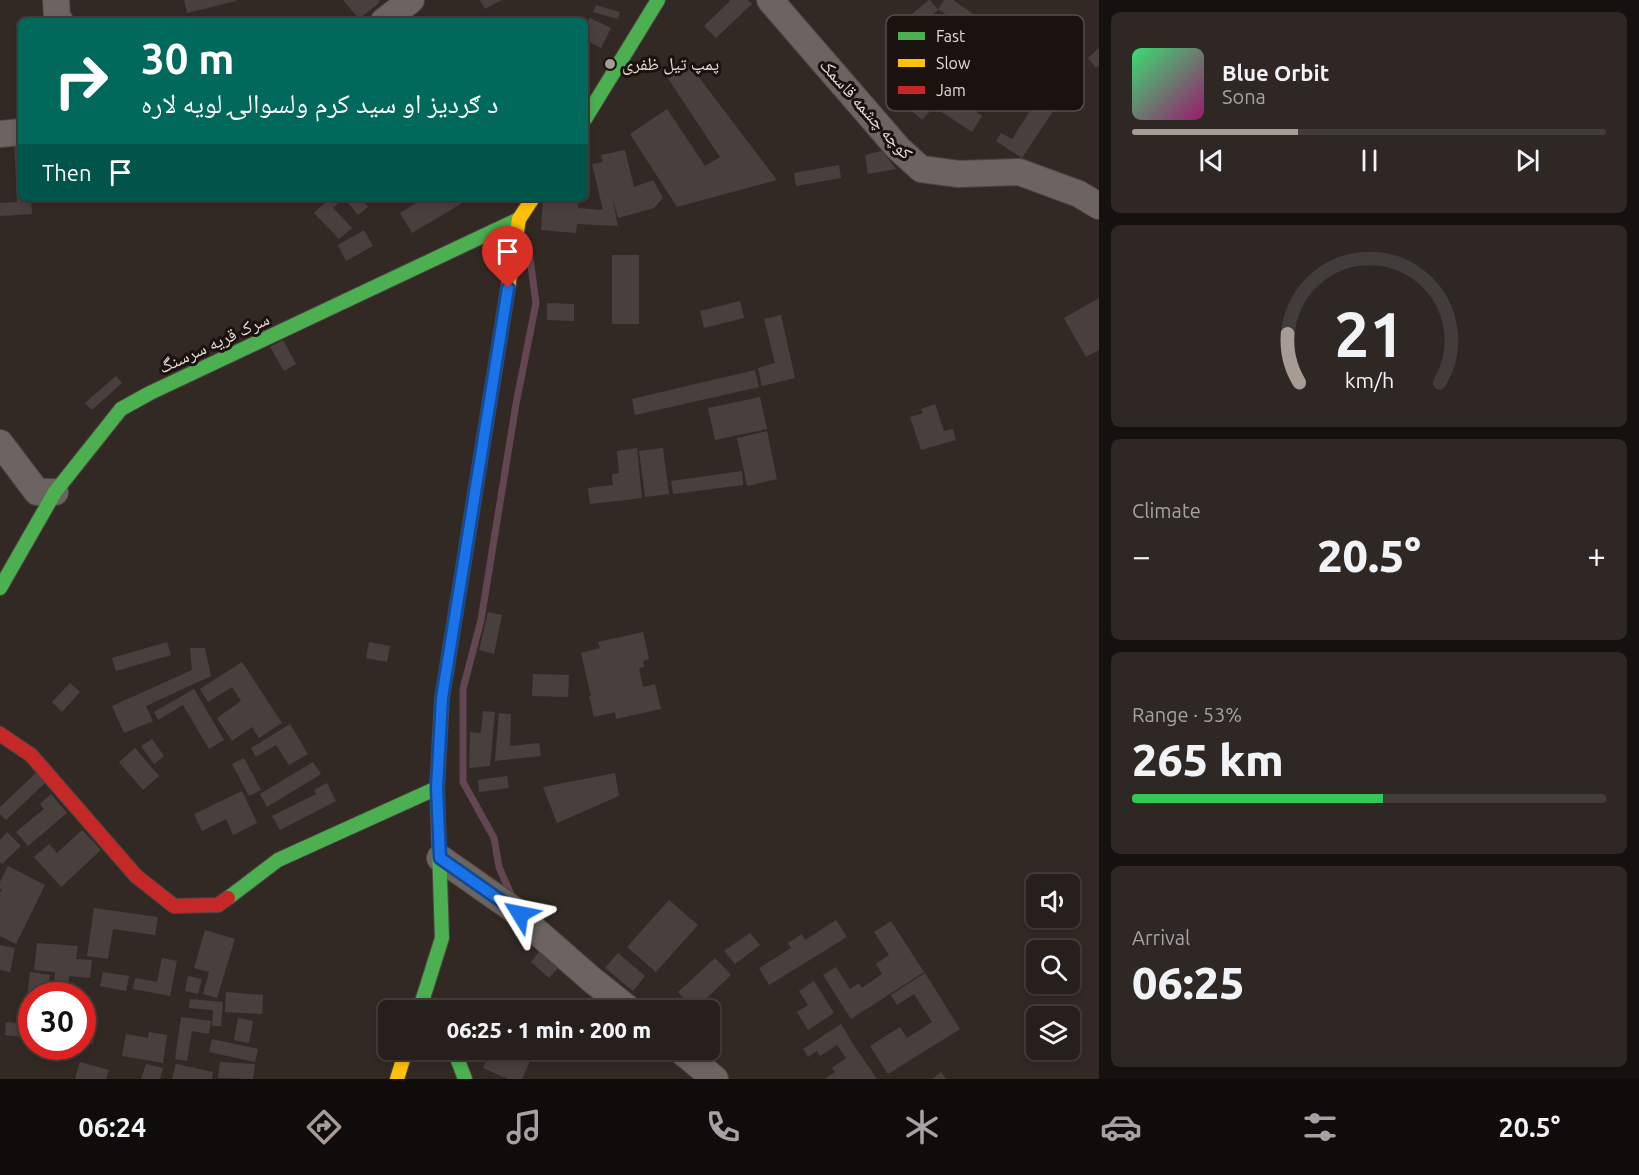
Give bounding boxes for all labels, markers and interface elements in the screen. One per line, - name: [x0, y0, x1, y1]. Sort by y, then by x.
- legend: [886, 15, 1084, 111]
- text: Fast: [936, 27, 966, 45]
- text: 30 m: [141, 35, 235, 82]
- icon: right: [42, 42, 120, 120]
- place label: پمپ تیل ظفری: [622, 53, 719, 75]
- street label: کوچه چشمه قاسمک: [815, 54, 917, 164]
- text: Slow: [936, 54, 971, 72]
- marker: پمپ تیل ظفری: [603, 57, 617, 71]
- text: Blue Orbit: [1222, 60, 1329, 85]
- text: Jam: [936, 81, 966, 99]
- text: Sona: [1222, 85, 1266, 108]
- text: د ګردیز او سید کرم ولسوالۍ لویه لاره: [141, 88, 498, 118]
- icon: previous: [1195, 144, 1228, 177]
- icon: pause: [1353, 144, 1386, 177]
- icon: next: [1511, 144, 1544, 177]
- icon: arrive: [104, 156, 137, 189]
- text: Then: [42, 160, 92, 185]
- pin: [482, 226, 533, 288]
- icon: arrive: [491, 235, 524, 268]
- text: 21: [1334, 299, 1404, 369]
- street label: سرک قریه سرسنگ: [155, 308, 273, 378]
- text: km/h: [1344, 369, 1394, 393]
- text: Climate: [1132, 499, 1201, 522]
- text: 20.5°: [1317, 530, 1421, 581]
- text: −: [1132, 537, 1151, 574]
- text: +: [1587, 537, 1606, 574]
- text: Range · 53%: [1132, 703, 1242, 726]
- text: 265 km: [1132, 734, 1284, 785]
- map controls: [1026, 874, 1080, 1060]
- button: sound: [1026, 874, 1080, 928]
- position arrow: [488, 882, 552, 946]
- text: Arrival: [1132, 926, 1190, 949]
- button: search: [1026, 940, 1080, 994]
- text: 06:25: [1132, 957, 1245, 1008]
- speed limit sign: 30: [18, 982, 96, 1060]
- button: layers: [1026, 1006, 1080, 1060]
- text: 06:25 · 1 min · 200 m: [447, 1017, 651, 1042]
- icon: directions: [303, 1106, 345, 1148]
- icon: music: [503, 1106, 545, 1148]
- icon: phone: [702, 1106, 744, 1148]
- icon: climate: [901, 1106, 943, 1148]
- icon: car: [1100, 1106, 1142, 1148]
- icon: filters: [1299, 1106, 1341, 1148]
- text: 06:24: [79, 1112, 146, 1142]
- text: 20.5°: [1498, 1112, 1560, 1142]

